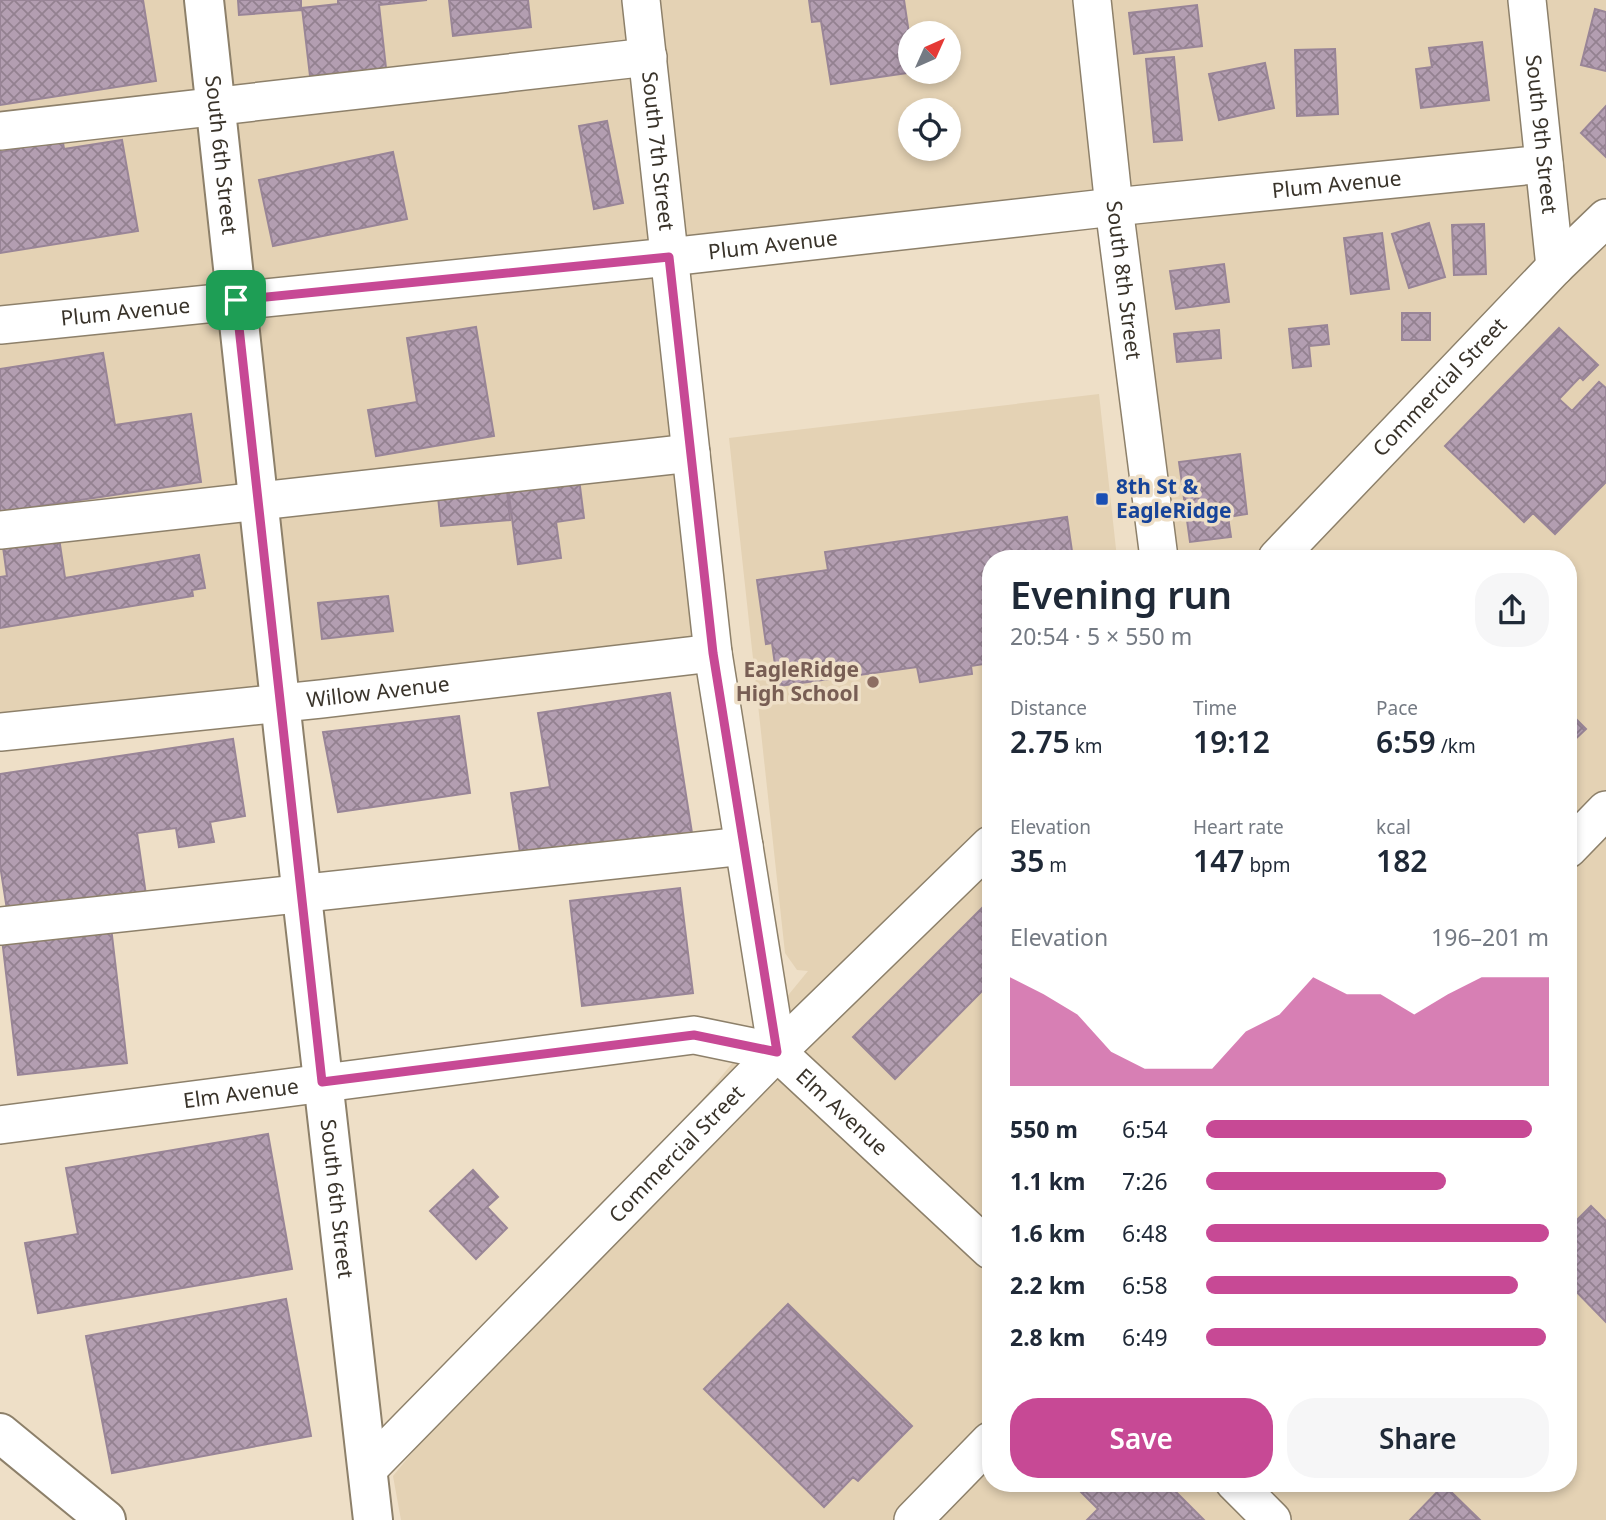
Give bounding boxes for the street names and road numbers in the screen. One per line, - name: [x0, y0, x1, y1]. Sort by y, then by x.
- street label: South 9th Street: [1520, 53, 1564, 216]
- street label: South 7th Street: [636, 70, 681, 232]
- street label: South 6th Street: [199, 74, 244, 236]
- street label: Plum Avenue: [1270, 163, 1403, 204]
- street label: South 8th Street: [1100, 199, 1148, 362]
- street label: Plum Avenue: [707, 223, 839, 266]
- street label: Plum Avenue: [59, 291, 191, 332]
- street label: Commercial Street: [1366, 311, 1513, 462]
- street label: Willow Avenue: [305, 669, 451, 713]
- street label: Elm Avenue: [790, 1062, 894, 1161]
- street label: Elm Avenue: [182, 1071, 300, 1114]
- street label: Commercial Street: [602, 1078, 750, 1228]
- street label: South 6th Street: [314, 1117, 360, 1280]

